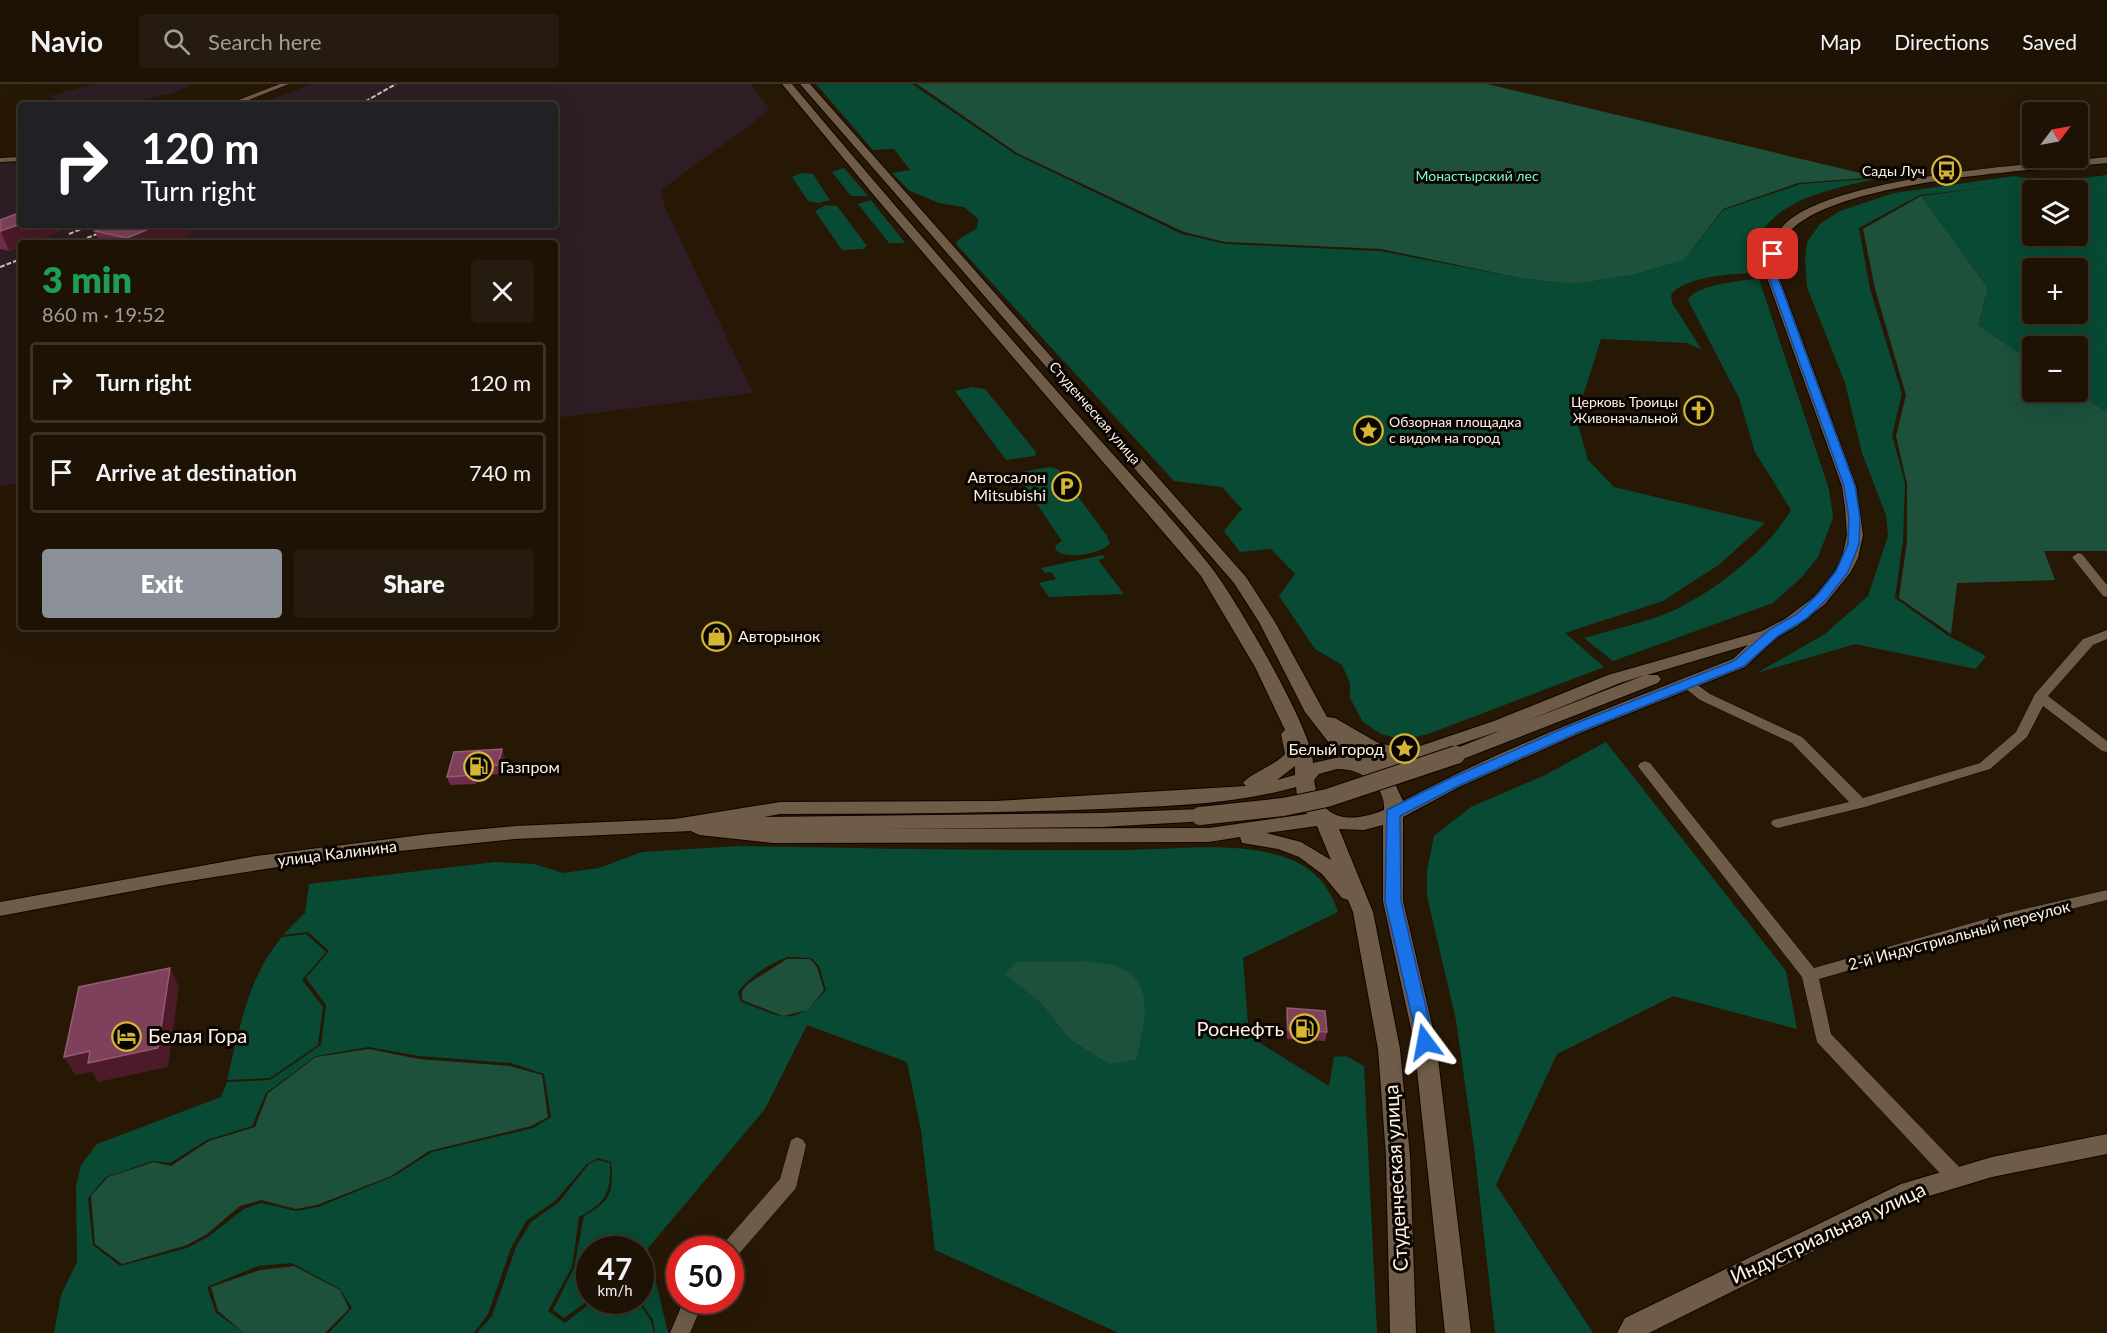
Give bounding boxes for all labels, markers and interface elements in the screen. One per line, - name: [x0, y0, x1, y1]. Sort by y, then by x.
- search box: [139, 14, 559, 68]
- text: Navio: [30, 24, 103, 58]
- icon: search: [160, 25, 193, 58]
- text: Search here: [208, 28, 322, 55]
- text: Map: [1820, 29, 1861, 54]
- text: Directions: [1894, 29, 1989, 54]
- text: Saved: [2022, 29, 2077, 54]
- north arrow: [2022, 102, 2088, 168]
- map controls: [2022, 102, 2088, 402]
- text: 120 m: [141, 123, 259, 173]
- icon: right: [42, 126, 120, 204]
- bus stop icon: Сады Луч: [1930, 155, 1962, 187]
- place label: Сады Луч: [1862, 162, 1925, 179]
- park label: Монастырский лес: [1415, 167, 1539, 184]
- text: Turn right: [141, 174, 256, 207]
- button: layers: [2022, 180, 2088, 246]
- pin: [1747, 228, 1798, 279]
- icon: arrive: [1756, 237, 1789, 270]
- text: 3 min: [42, 257, 132, 301]
- button: +: [2022, 258, 2088, 324]
- button: close: [471, 260, 534, 323]
- text: 860 m · 19:52: [42, 302, 165, 326]
- button: −: [2022, 336, 2088, 402]
- street label: Студенческая улица: [1046, 358, 1145, 468]
- icon: right: [45, 366, 78, 399]
- text: Turn right: [96, 369, 191, 396]
- text: 120 m: [469, 369, 531, 396]
- place label: Церковь Троицы Живоначальной: [1571, 393, 1678, 426]
- church icon: Церковь Троицы Живоначальной: [1683, 394, 1715, 426]
- place label: Обзорная площадка с видом на город: [1389, 413, 1522, 446]
- place icon: Обзорная площадка с видом на город: [1352, 414, 1384, 446]
- icon: arrive: [45, 456, 78, 489]
- text: Arrive at destination: [96, 459, 297, 486]
- text: 740 m: [469, 459, 531, 486]
- place label: Автосалон Mitsubishi: [968, 467, 1046, 504]
- parking icon: Автосалон Mitsubishi: [1051, 470, 1083, 502]
- button: Exit: [42, 549, 282, 618]
- button: Share: [294, 549, 534, 618]
- shop icon: Авторынок: [701, 620, 733, 652]
- place label: Авторынок: [738, 626, 821, 645]
- place icon: Белый город: [1389, 733, 1421, 765]
- place label: Белый город: [1289, 739, 1384, 758]
- fuel station icon: Газпром: [463, 751, 495, 783]
- place label: Газпром: [500, 757, 560, 776]
- street label: улица Калинина: [276, 836, 398, 869]
- street label: 2-й Индустриальный переулок: [1846, 896, 2073, 973]
- position arrow: [1393, 1010, 1457, 1074]
- fuel station icon: Роснефть: [1289, 1013, 1321, 1045]
- place label: Роснефть: [1196, 1016, 1284, 1040]
- hotel icon: Белая Гора: [111, 1020, 143, 1052]
- place label: Белая Гора: [148, 1023, 247, 1047]
- street label: Студенческая улица: [1378, 1084, 1412, 1272]
- street label: Индустриальная улица: [1726, 1176, 1929, 1288]
- speed limit sign: 50: [666, 1236, 744, 1314]
- text: 47: [598, 1250, 632, 1286]
- text: km/h: [597, 1281, 633, 1299]

